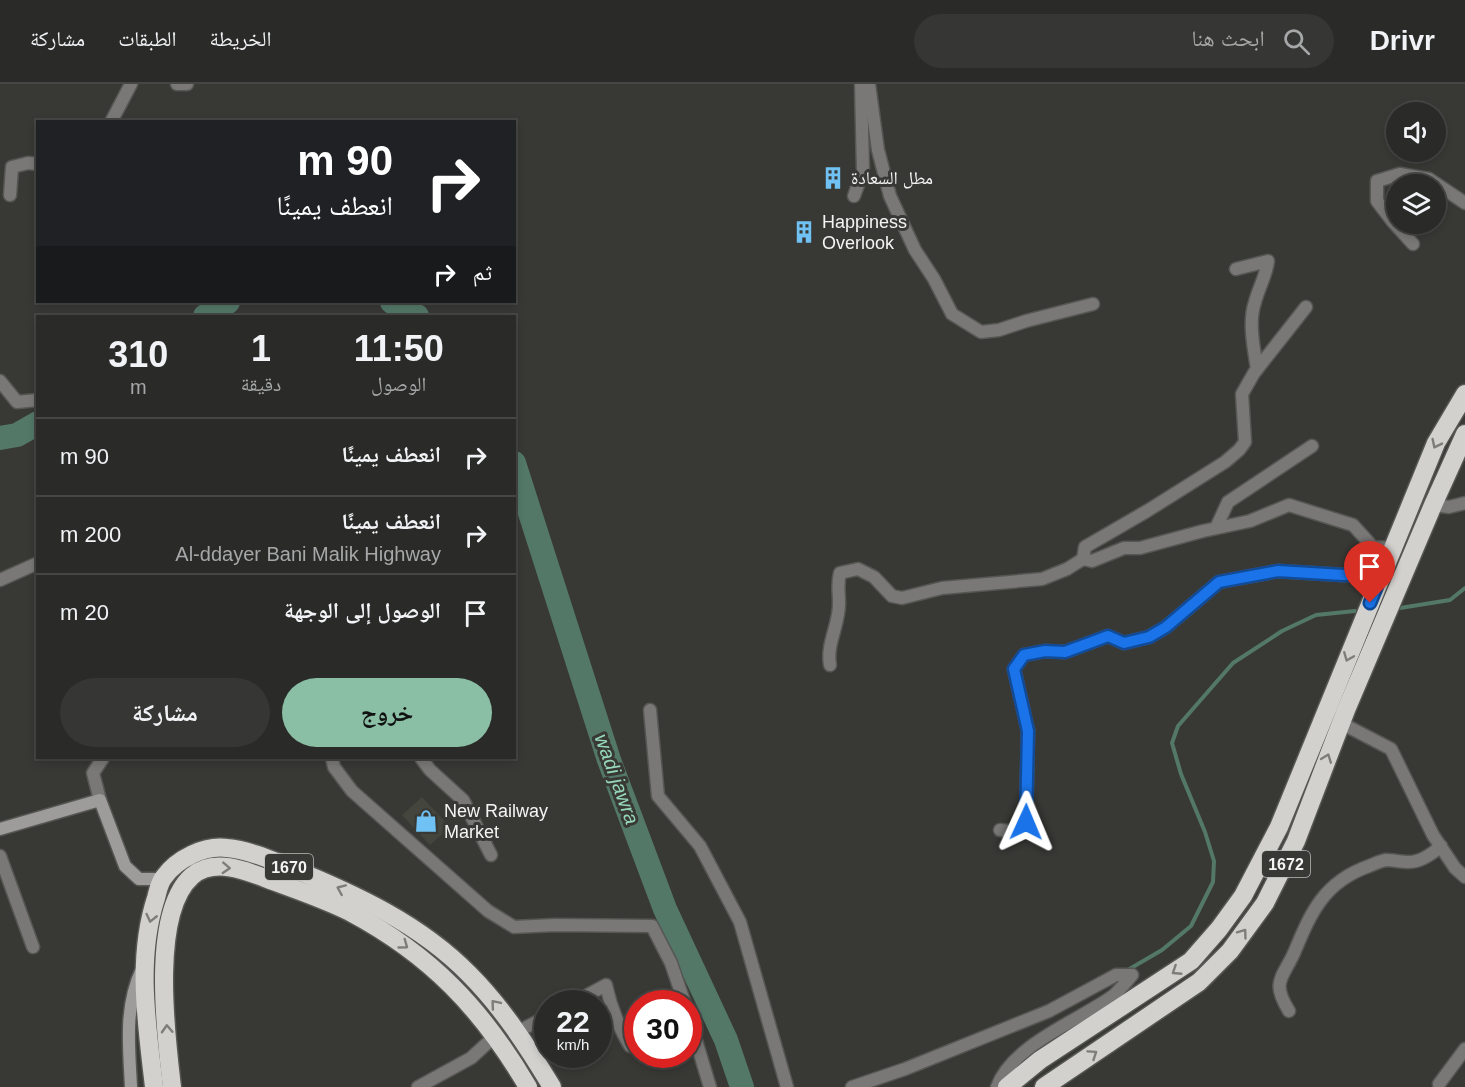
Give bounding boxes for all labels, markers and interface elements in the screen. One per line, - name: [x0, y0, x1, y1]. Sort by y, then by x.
- search box: [914, 14, 1334, 68]
- icon: search: [1280, 25, 1313, 58]
- text: Drivr: [1370, 25, 1435, 56]
- text: ابحث هنا: [1191, 26, 1265, 51]
- text: مشاركة: [30, 27, 85, 50]
- text: الطبقات: [118, 27, 177, 50]
- text: الخريطة: [210, 27, 271, 50]
- map controls: [1386, 102, 1446, 234]
- button: sound: [1386, 102, 1446, 162]
- text: 90 m: [297, 137, 393, 184]
- icon: right: [414, 144, 492, 222]
- building icon: مطل السعادة: [820, 165, 846, 191]
- place label: مطل السعادة: [851, 168, 933, 189]
- button: layers: [1386, 174, 1446, 234]
- text: انعطف يمينًا: [277, 191, 393, 221]
- place label: Happiness Overlook: [822, 212, 907, 253]
- building icon: Happiness Overlook: [791, 219, 817, 245]
- icon: right: [428, 258, 461, 291]
- text: ثم: [473, 260, 492, 285]
- text: 1: [251, 328, 271, 369]
- text: 11:50: [354, 328, 444, 369]
- text: 310: [108, 334, 168, 375]
- text: دقيقة: [241, 373, 281, 395]
- text: الوصول: [371, 373, 426, 395]
- text: m: [130, 376, 147, 398]
- one-way arrow: [1431, 438, 1443, 449]
- icon: right: [459, 441, 492, 474]
- text: انعطف يمينًا: [342, 442, 441, 467]
- text: 90 m: [60, 444, 109, 469]
- text: انعطف يمينًا: [342, 509, 441, 534]
- icon: right: [459, 519, 492, 552]
- text: 200 m: [60, 522, 121, 547]
- pin: [1344, 541, 1395, 603]
- text: Al-ddayer Bani Malik Highway: [175, 543, 441, 565]
- icon: arrive: [1353, 550, 1386, 583]
- icon: arrive: [459, 597, 492, 630]
- text: الوصول إلى الوجهة: [284, 598, 441, 623]
- text: 20 m: [60, 600, 109, 625]
- one-way arrow: [1343, 651, 1355, 662]
- button: مشاركة: [60, 678, 270, 747]
- button: خروج: [282, 678, 492, 747]
- water label: wadi jawra: [591, 731, 643, 827]
- one-way arrow: [1320, 753, 1333, 764]
- position arrow: [994, 790, 1058, 854]
- place label: New Railway Market: [444, 801, 548, 842]
- shop icon: New Railway Market: [413, 808, 439, 834]
- road number: 1672: [1262, 851, 1310, 877]
- road number: 1670: [265, 854, 313, 880]
- one-way arrow: [222, 861, 231, 874]
- one-way arrow: [336, 884, 347, 896]
- one-way arrow: [145, 913, 158, 923]
- one-way arrow: [1236, 928, 1247, 939]
- one-way arrow: [397, 938, 408, 949]
- one-way arrow: [1171, 964, 1182, 975]
- speed limit sign: 30: [624, 990, 702, 1068]
- one-way arrow: [491, 1000, 502, 1011]
- text: 22: [556, 1005, 590, 1038]
- one-way arrow: [160, 1024, 173, 1033]
- text: km/h: [557, 1036, 589, 1053]
- one-way arrow: [1086, 1050, 1097, 1061]

